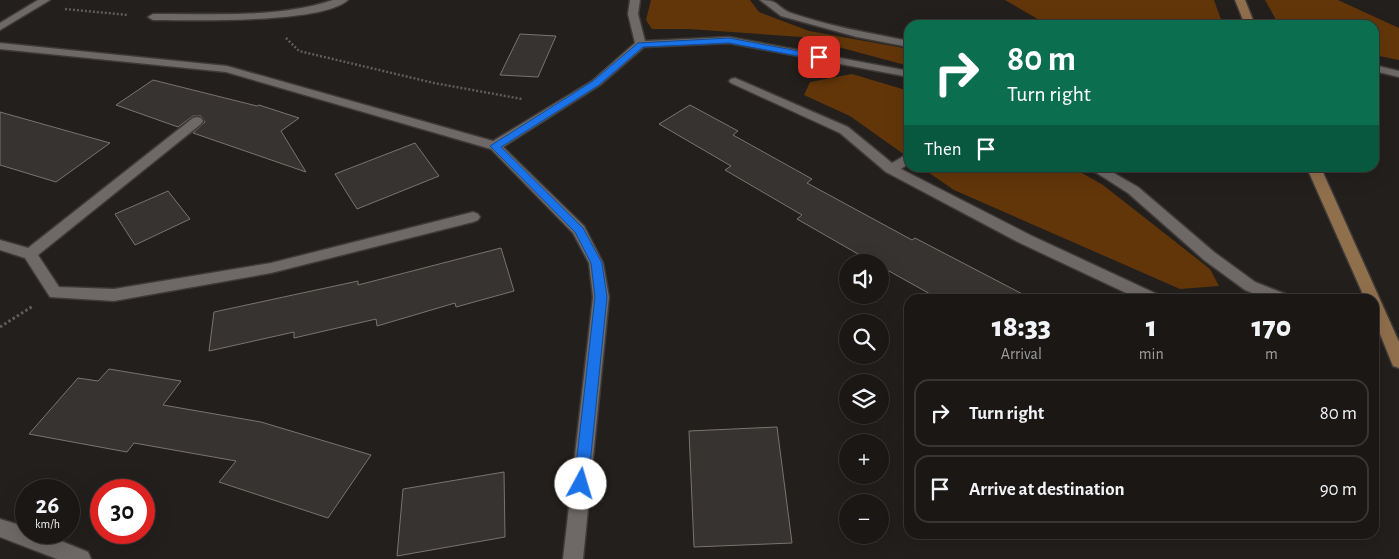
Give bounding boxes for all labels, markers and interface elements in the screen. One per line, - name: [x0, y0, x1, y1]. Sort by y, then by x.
- pin: [798, 36, 840, 78]
- icon: right: [924, 40, 989, 105]
- text: 80 m: [1007, 42, 1076, 77]
- icon: arrive: [805, 43, 833, 71]
- text: Turn right: [1007, 83, 1091, 105]
- icon: arrive: [972, 135, 1000, 163]
- text: Then: [924, 140, 962, 159]
- map controls: [839, 254, 889, 544]
- button: sound: [839, 254, 889, 304]
- text: 18:33: [992, 312, 1051, 342]
- text: 1: [1146, 312, 1157, 342]
- text: 170: [1251, 312, 1291, 342]
- button: search: [839, 314, 889, 364]
- text: Arrival: [1001, 346, 1042, 362]
- text: min: [1139, 346, 1164, 362]
- text: m: [1265, 346, 1278, 362]
- button: layers: [839, 374, 889, 424]
- icon: right: [926, 399, 954, 427]
- text: Turn right: [969, 404, 1044, 423]
- text: 80 m: [1320, 404, 1357, 423]
- button: +: [839, 434, 889, 484]
- position arrow: [554, 457, 606, 509]
- icon: arrive: [926, 475, 954, 503]
- speed limit sign: 30: [90, 479, 155, 544]
- text: Arrive at destination: [969, 480, 1125, 499]
- text: 90 m: [1320, 480, 1357, 499]
- text: 26: [36, 493, 59, 518]
- button: −: [839, 494, 889, 544]
- text: km/h: [35, 518, 60, 530]

